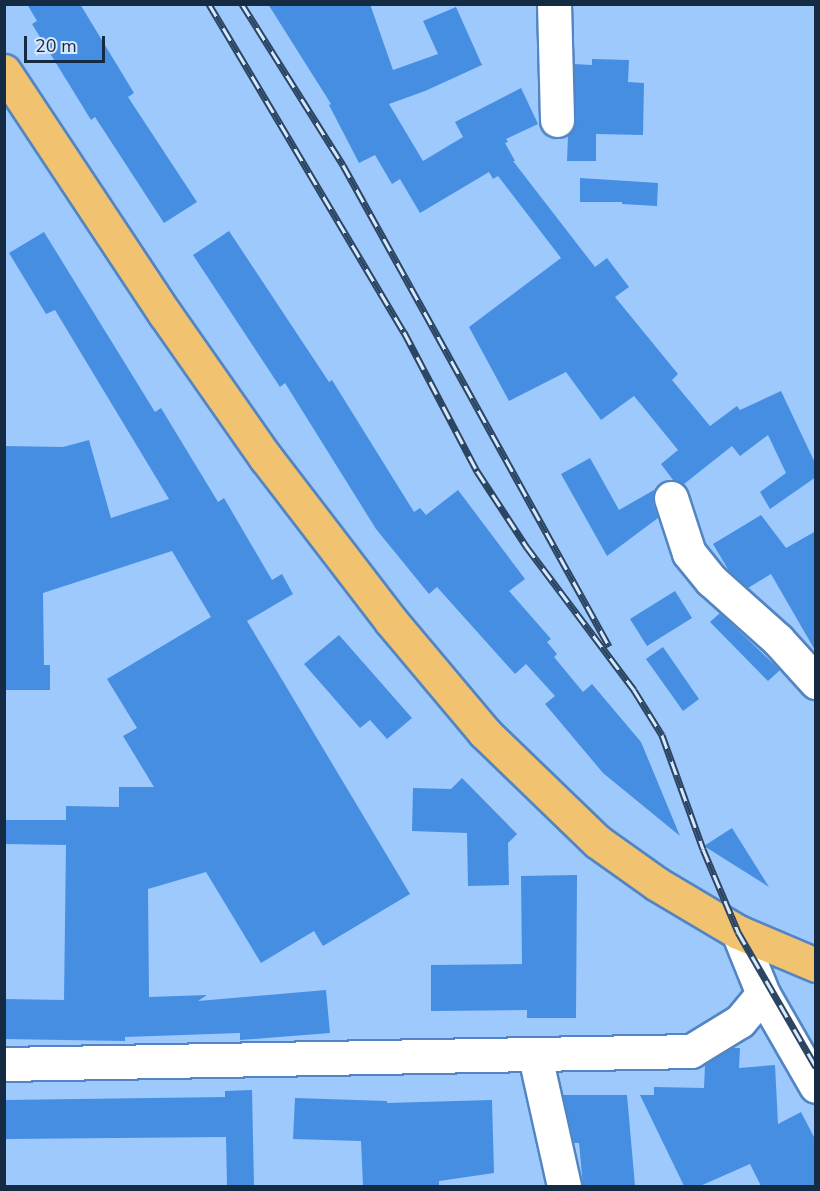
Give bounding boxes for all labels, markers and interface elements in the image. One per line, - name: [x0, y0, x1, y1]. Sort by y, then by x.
- scale bar: [27, 24, 108, 62]
- text: 20 m: [35, 34, 77, 58]

